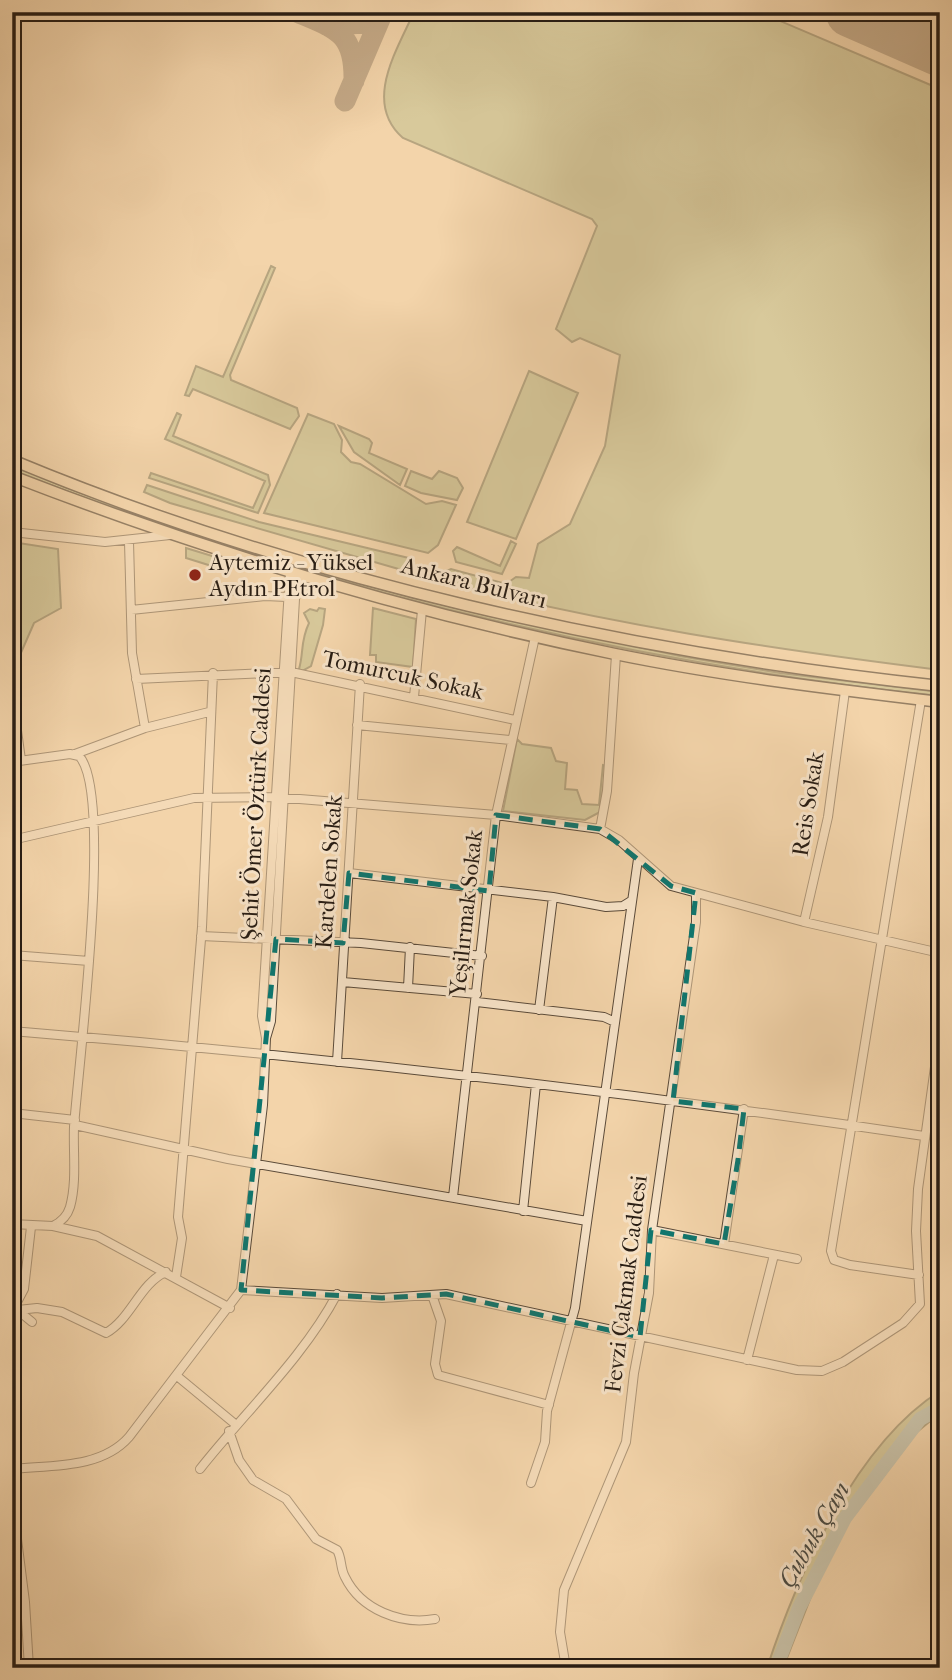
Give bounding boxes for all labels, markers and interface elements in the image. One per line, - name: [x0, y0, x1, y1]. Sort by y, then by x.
- place label: Aytemiz - Yüksel Aydın PEtrol: [208, 549, 374, 602]
- street label: Ankara Bulvarı: [398, 552, 550, 614]
- marker: Aytemiz - Yüksel Aydın PEtrol: [187, 567, 203, 583]
- street label: Tomurcuk Sokak: [320, 645, 487, 706]
- street label: Şehit Ömer Öztürk Caddesi: [235, 667, 277, 941]
- street label: Reis Sokak: [786, 749, 830, 858]
- street label: Kardelen Sokak: [310, 793, 348, 950]
- street label: Yeşilırmak Sokak: [444, 827, 488, 999]
- street label: Fevzi Çakmak Caddesi: [599, 1173, 653, 1394]
- water label: Çubuk Çayı: [773, 1477, 855, 1593]

